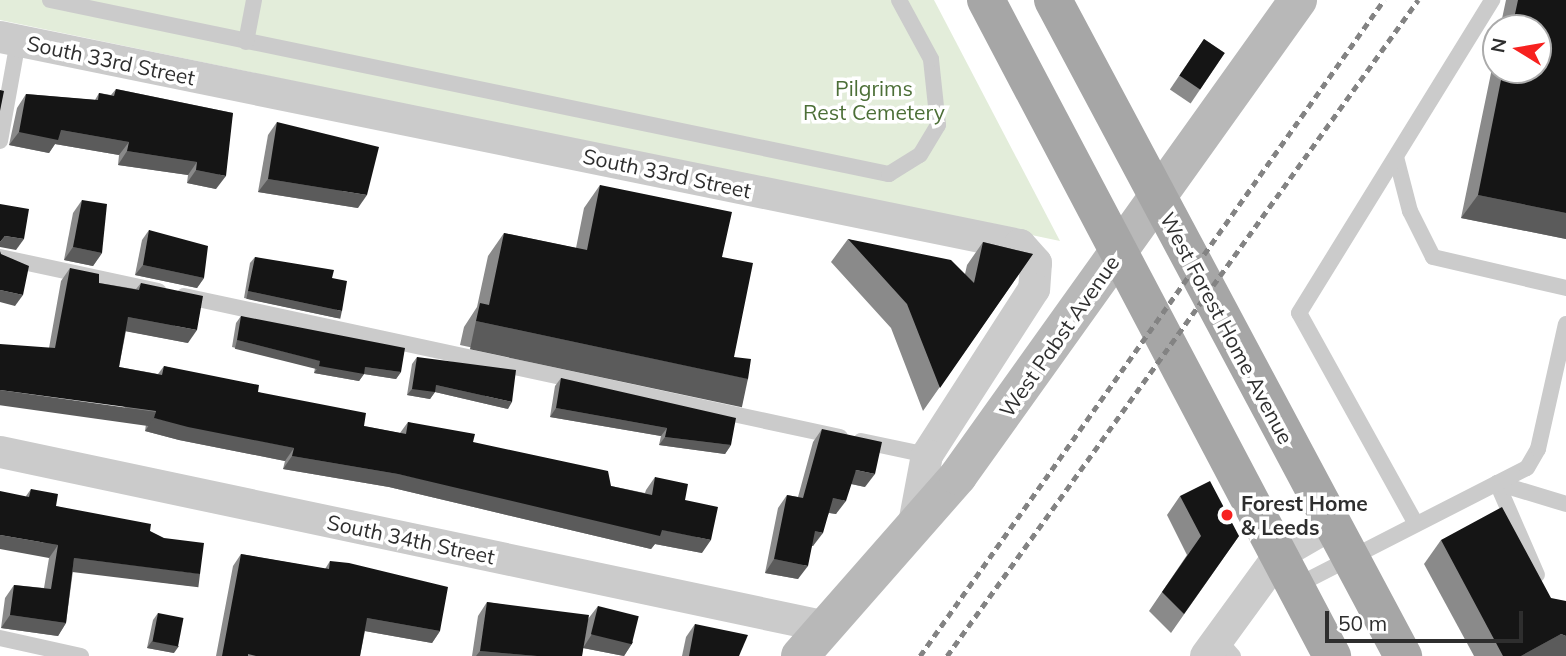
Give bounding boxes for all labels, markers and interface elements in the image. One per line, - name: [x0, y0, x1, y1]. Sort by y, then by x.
- north arrow: [1482, 14, 1552, 84]
- street label: South 33rd Street: [25, 30, 197, 90]
- text: N: [1485, 36, 1511, 55]
- park label: Pilgrims Rest Cemetery: [803, 75, 945, 125]
- street label: South 33rd Street: [581, 143, 753, 203]
- street label: West Forest Home Avenue: [1155, 208, 1299, 448]
- street label: West Pabst Avenue: [994, 250, 1124, 422]
- place label: Forest Home & Leeds: [1241, 490, 1368, 540]
- marker: Forest Home & Leeds: [1219, 507, 1235, 523]
- street label: South 34th Street: [325, 509, 497, 569]
- scale bar: [1328, 596, 1526, 640]
- text: 50 m: [1338, 610, 1387, 636]

